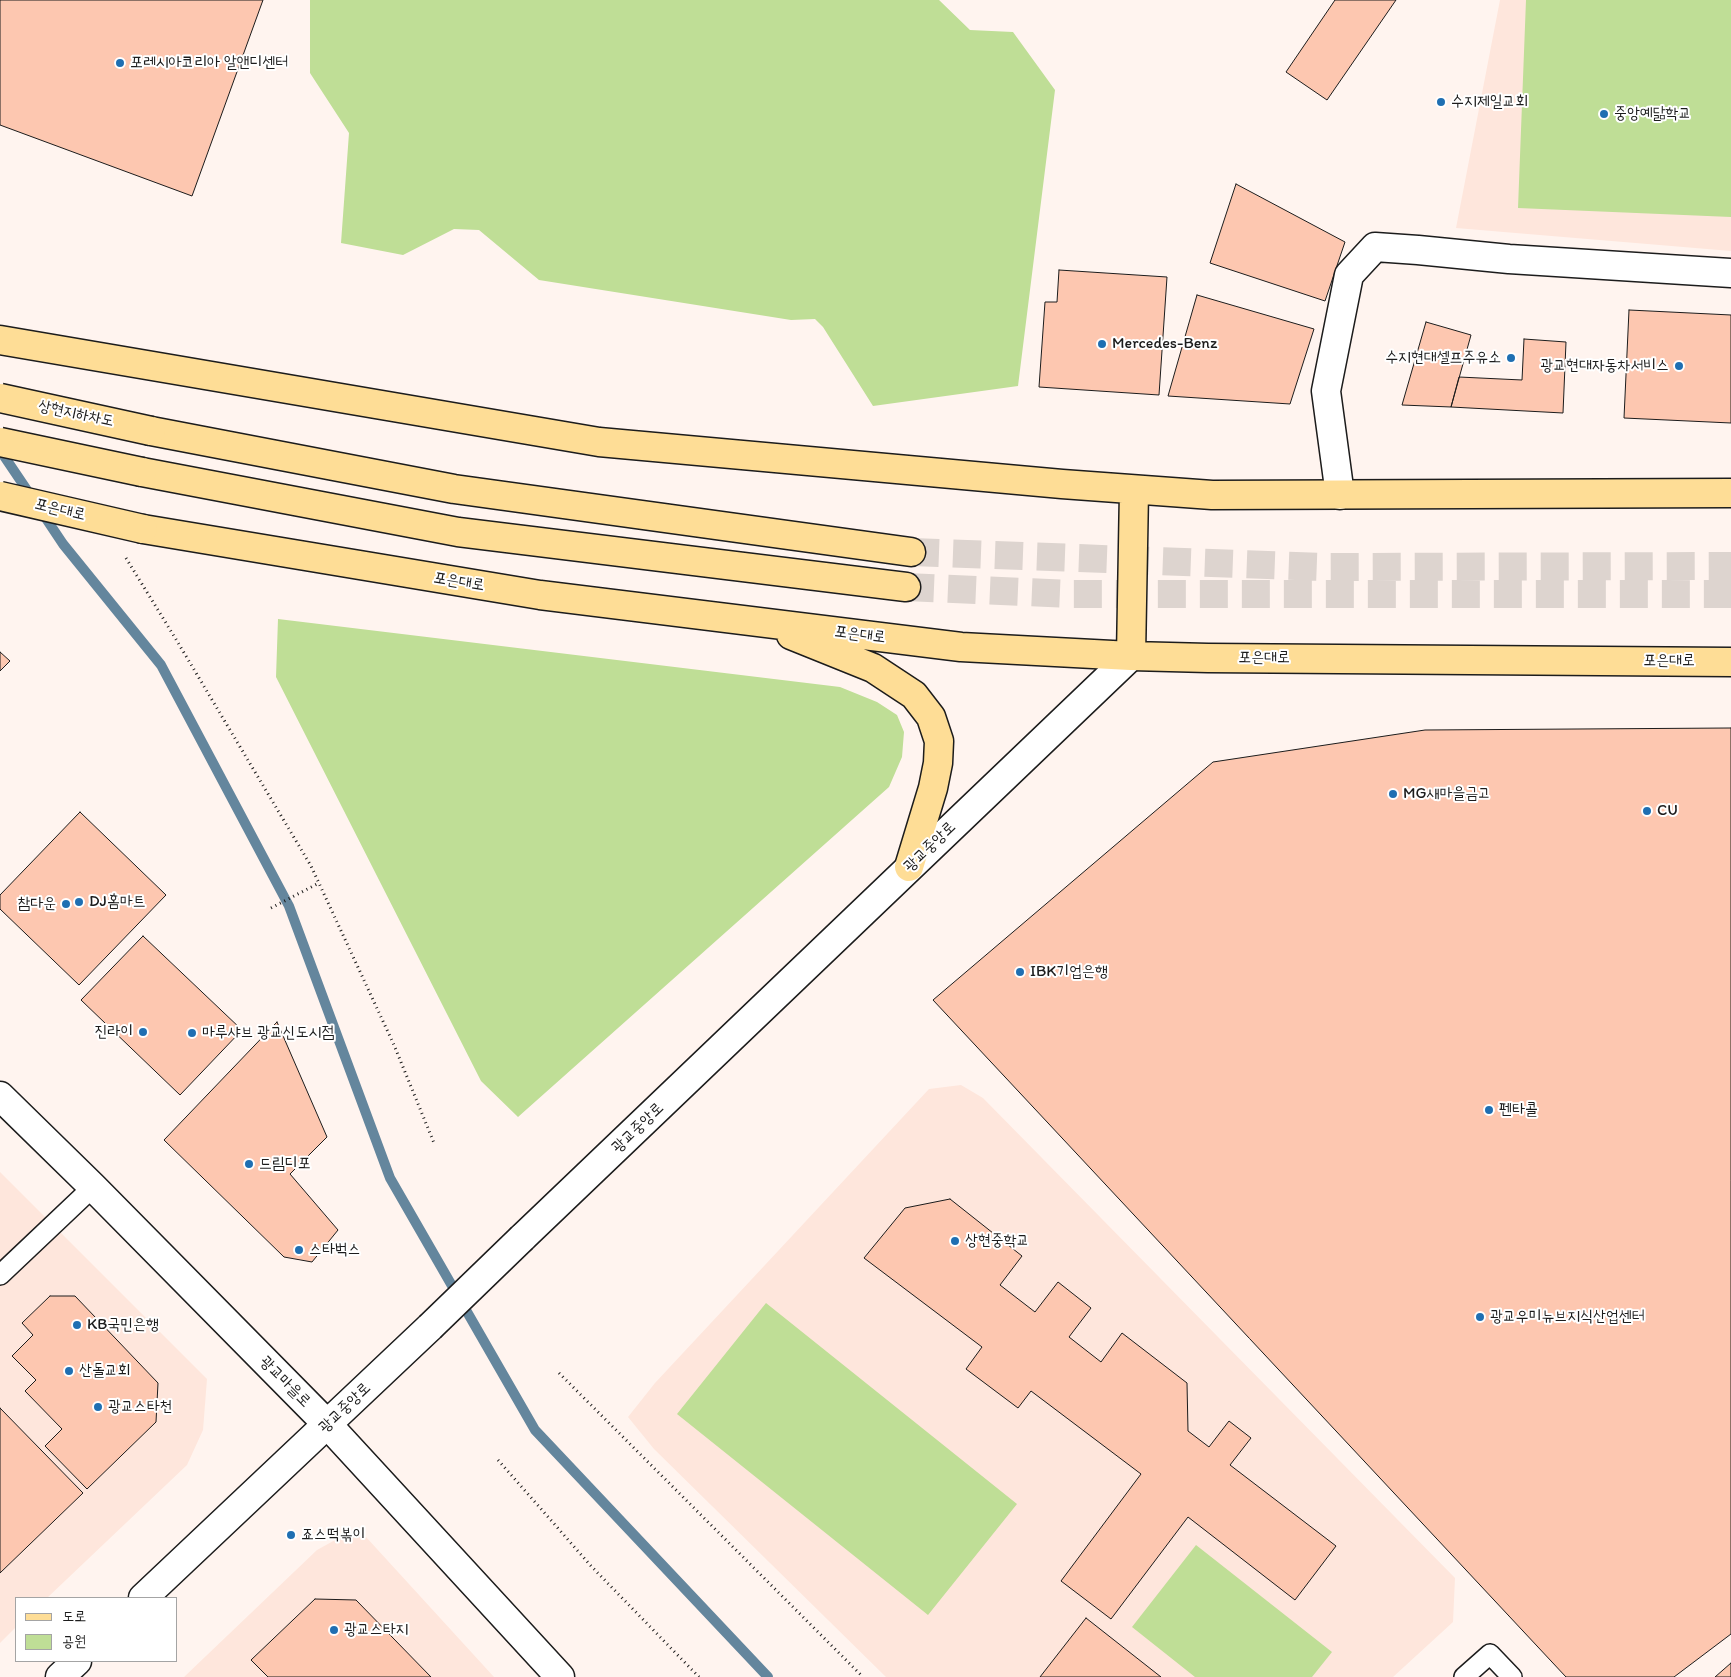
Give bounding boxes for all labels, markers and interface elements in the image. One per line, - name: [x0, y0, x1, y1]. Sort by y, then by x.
- place label: 포레시아코리아 알앤디센터: [130, 53, 288, 73]
- marker: 포레시아코리아 알앤디센터: [114, 57, 126, 69]
- place label: 수지제일교회: [1451, 92, 1528, 112]
- marker: 수지제일교회: [1435, 96, 1447, 108]
- place label: 중앙예닮학교: [1614, 104, 1691, 124]
- marker: 중앙예닮학교: [1598, 108, 1610, 120]
- place label: Mercedes-Benz: [1112, 334, 1217, 354]
- marker: Mercedes-Benz: [1096, 338, 1108, 350]
- place label: 수지현대셀프주유소: [1385, 348, 1501, 368]
- marker: 수지현대셀프주유소: [1505, 352, 1517, 364]
- place label: 광교현대자동차서비스: [1540, 356, 1669, 376]
- marker: 광교현대자동차서비스: [1673, 360, 1685, 372]
- street label: 상현지하차도: [36, 397, 116, 431]
- street label: 포은대로: [33, 495, 87, 525]
- street label: 포은대로: [432, 568, 486, 596]
- street label: 포은대로: [833, 622, 887, 648]
- street label: 포은대로: [1238, 648, 1290, 668]
- street label: 포은대로: [1643, 651, 1695, 671]
- place label: MG새마을금고: [1403, 784, 1491, 804]
- marker: MG새마을금고: [1387, 788, 1399, 800]
- place label: CU: [1657, 801, 1678, 821]
- marker: CU: [1641, 805, 1653, 817]
- street label: 광교중앙로: [900, 818, 960, 876]
- place label: DJ홈마트: [89, 892, 146, 912]
- place label: 참다운: [17, 894, 56, 914]
- marker: DJ홈마트: [73, 896, 85, 908]
- marker: 참다운: [60, 898, 72, 910]
- place label: IBK기업은행: [1030, 962, 1108, 982]
- marker: IBK기업은행: [1014, 966, 1026, 978]
- place label: 진라이: [94, 1022, 133, 1042]
- place label: 마루샤브 광교신도시점: [202, 1023, 334, 1043]
- marker: 진라이: [137, 1026, 149, 1038]
- marker: 마루샤브 광교신도시점: [186, 1027, 198, 1039]
- street label: 광교중앙로: [608, 1099, 668, 1157]
- place label: 펜타콜: [1499, 1100, 1538, 1120]
- marker: 펜타콜: [1483, 1104, 1495, 1116]
- place label: 드림디포: [259, 1154, 310, 1174]
- marker: 드림디포: [243, 1158, 255, 1170]
- place label: 상현중학교: [965, 1231, 1029, 1251]
- marker: 상현중학교: [949, 1235, 961, 1247]
- place label: 스타벅스: [309, 1240, 360, 1260]
- marker: 스타벅스: [293, 1244, 305, 1256]
- place label: 광교우미뉴브지식산업센터: [1490, 1307, 1644, 1327]
- marker: 광교우미뉴브지식산업센터: [1474, 1311, 1486, 1323]
- place label: KB국민은행: [87, 1315, 159, 1335]
- marker: KB국민은행: [71, 1319, 83, 1331]
- street label: 광교마을로: [255, 1352, 315, 1412]
- place label: 산돌교회: [79, 1361, 130, 1381]
- marker: 산돌교회: [63, 1365, 75, 1377]
- street label: 광교중앙로: [315, 1379, 375, 1437]
- place label: 광교스타천: [108, 1397, 172, 1417]
- marker: 광교스타천: [92, 1401, 104, 1413]
- place label: 죠스떡볶이: [301, 1525, 365, 1545]
- marker: 죠스떡볶이: [285, 1529, 297, 1541]
- legend: [15, 1597, 178, 1662]
- text: 도로: [62, 1607, 86, 1625]
- place label: 광교스타지: [344, 1620, 408, 1640]
- marker: 광교스타지: [328, 1624, 340, 1636]
- text: 공원: [62, 1632, 86, 1650]

